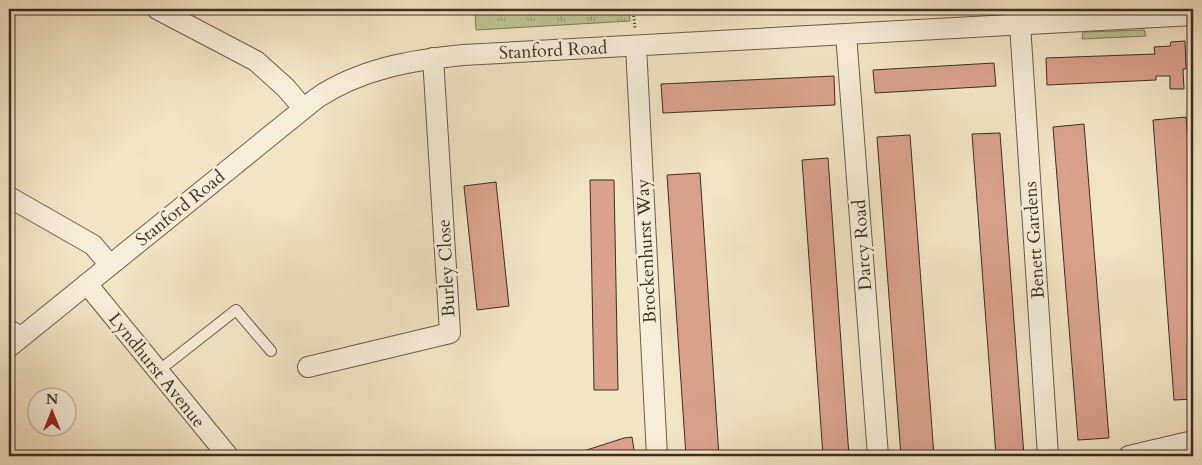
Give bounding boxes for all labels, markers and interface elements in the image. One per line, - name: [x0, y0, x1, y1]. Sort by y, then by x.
- street label: Stanford Road: [498, 35, 608, 66]
- street label: Stanford Road: [130, 164, 231, 252]
- street label: Brockenhurst Way: [630, 178, 663, 324]
- street label: Benett Gardens: [1018, 180, 1051, 300]
- street label: Darcy Road: [847, 198, 878, 291]
- street label: Burley Close: [431, 218, 462, 318]
- street label: Lyndhurst Avenue: [102, 307, 211, 433]
- north arrow: [28, 388, 78, 438]
- text: N: [46, 390, 58, 409]

